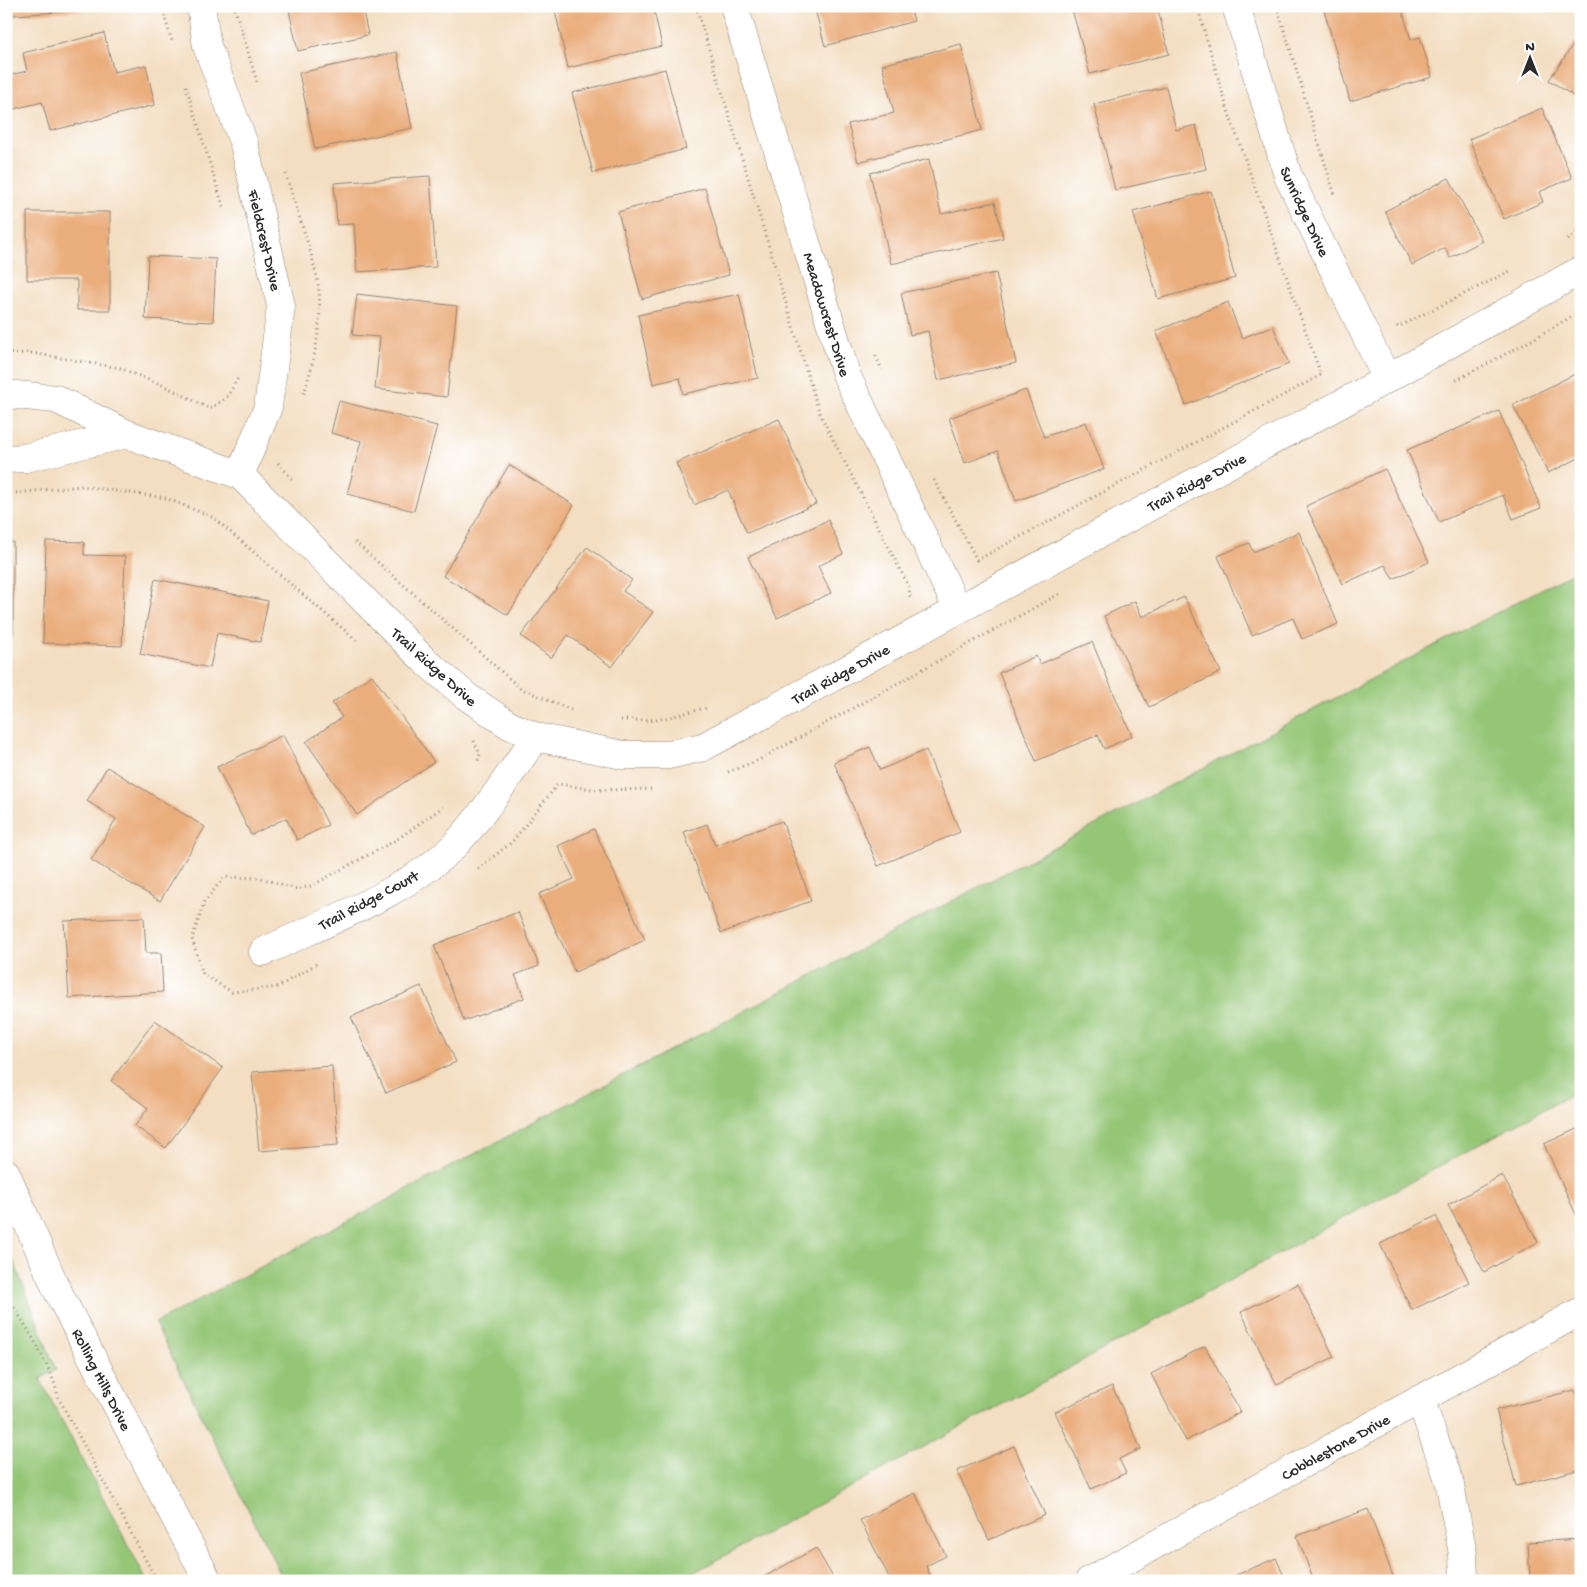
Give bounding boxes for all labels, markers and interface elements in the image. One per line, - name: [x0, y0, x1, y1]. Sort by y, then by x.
- north arrow: [1504, 32, 1554, 82]
- text: N: [1525, 39, 1535, 56]
- street label: Sunridge Drive: [1274, 164, 1332, 261]
- street label: Fieldcrest Drive: [241, 187, 284, 294]
- street label: Meadowcrest Drive: [797, 251, 853, 380]
- street label: Trail Ridge Drive: [1144, 450, 1251, 518]
- street label: Trail Ridge Drive: [385, 624, 480, 713]
- street label: Trail Ridge Drive: [789, 641, 895, 711]
- street label: Trail Ridge Court: [315, 867, 424, 937]
- street label: Rolling Hills Drive: [66, 1326, 134, 1435]
- street label: Cobblestone Drive: [1279, 1411, 1395, 1487]

